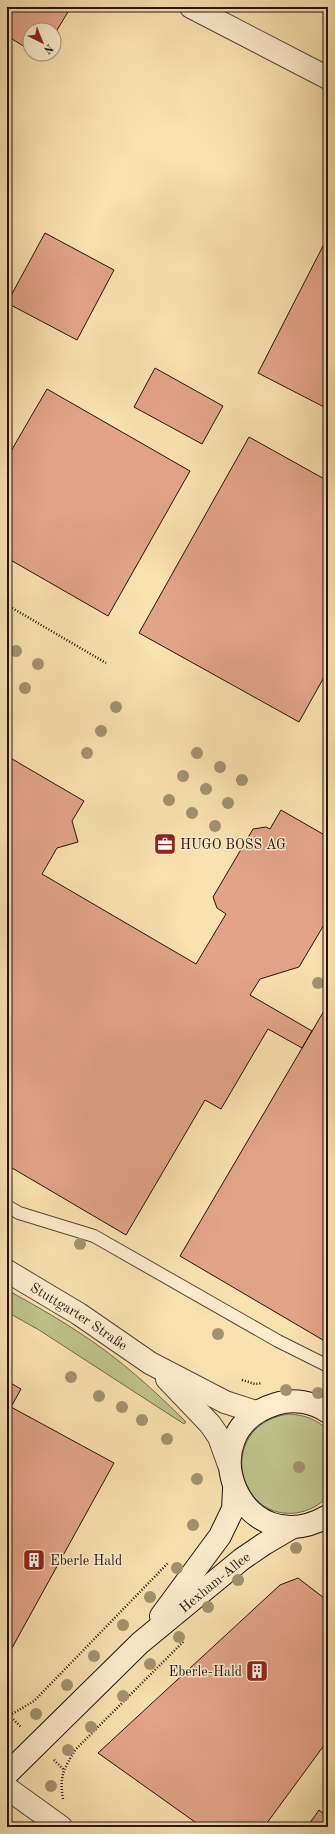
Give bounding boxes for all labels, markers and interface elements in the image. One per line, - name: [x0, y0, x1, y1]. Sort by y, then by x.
- north arrow: [22, 22, 62, 62]
- text: N: [41, 41, 55, 56]
- office icon: HUGO BOSS AG: [152, 831, 178, 857]
- place label: HUGO BOSS AG: [180, 838, 286, 852]
- street label: Stuttgarter Straße: [28, 1281, 130, 1353]
- building icon: Eberle Hald: [21, 1547, 47, 1573]
- street label: Hexham-Allee: [177, 1550, 253, 1616]
- place label: Eberle Hald: [50, 1554, 122, 1568]
- building icon: Eberle-Hald: [244, 1658, 270, 1684]
- place label: Eberle-Hald: [169, 1665, 242, 1679]

